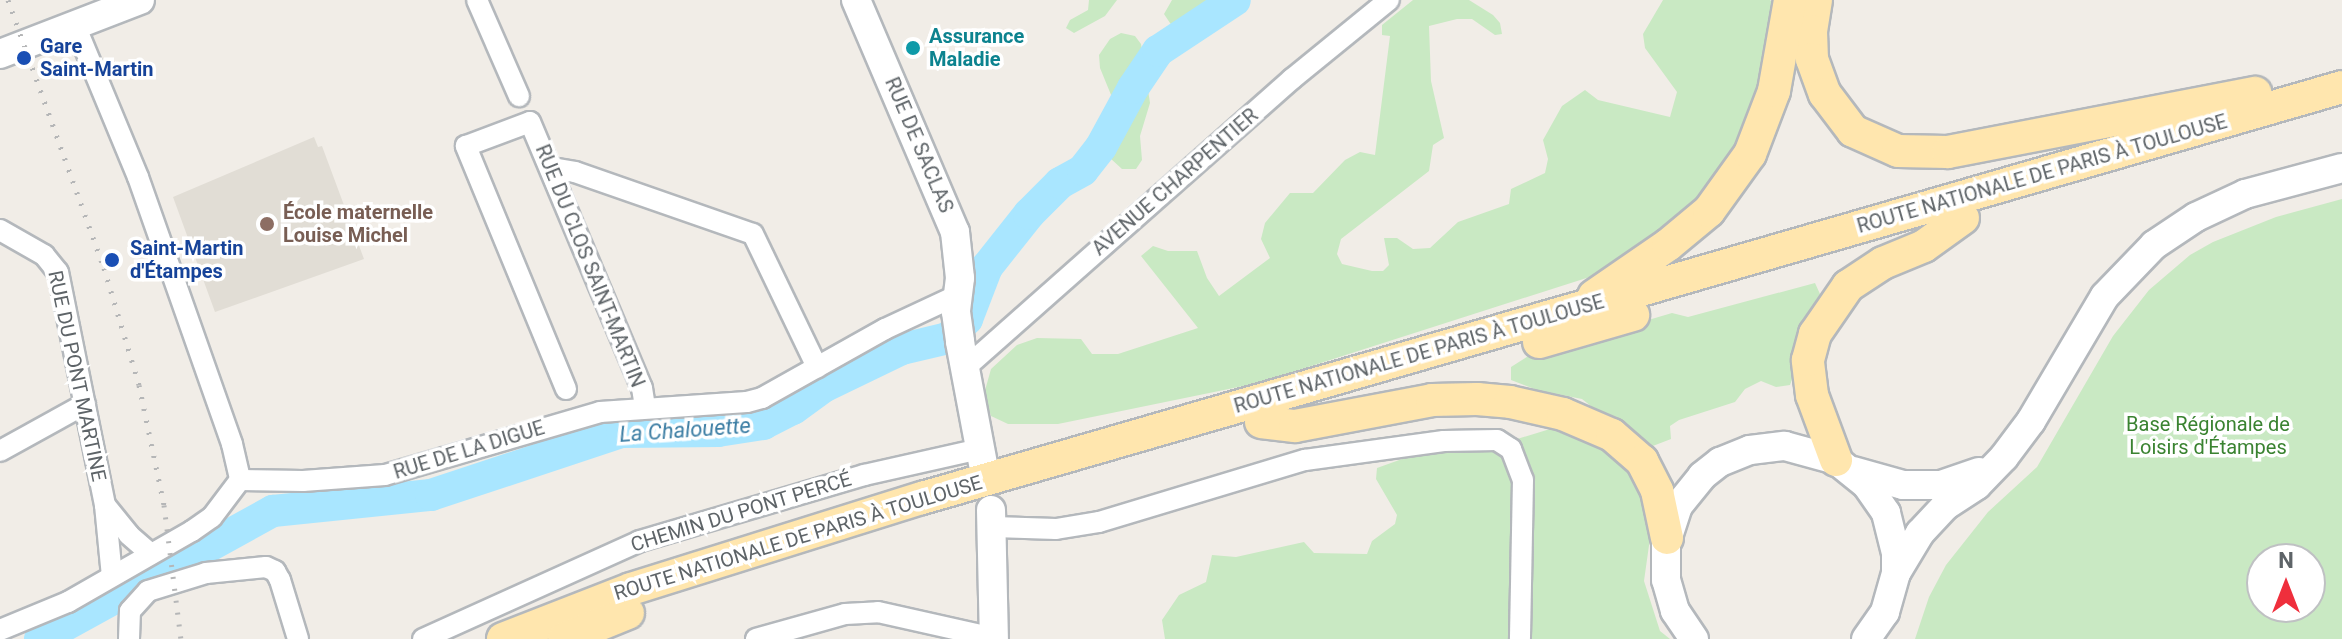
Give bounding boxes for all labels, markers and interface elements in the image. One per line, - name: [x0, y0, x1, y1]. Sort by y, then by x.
- place label: Assurance Maladie: [929, 24, 1024, 71]
- place label: Gare Saint-Martin: [40, 34, 153, 81]
- marker: Assurance Maladie: [904, 39, 922, 57]
- marker: Gare Saint-Martin: [15, 49, 33, 67]
- street label: RUE DE SACLAS: [880, 74, 958, 216]
- street label: AVENUE CHARPENTIER: [1087, 103, 1263, 261]
- street label: ROUTE NATIONALE DE PARIS À TOULOUSE: [1854, 110, 2230, 238]
- street label: RUE DU CLOS SAINT-MARTIN: [530, 141, 650, 391]
- place label: École maternelle Louise Michel: [283, 200, 433, 247]
- marker: École maternelle Louise Michel: [258, 215, 276, 233]
- place label: Saint-Martin d'Étampes: [130, 236, 243, 283]
- marker: Saint-Martin d'Étampes: [101, 249, 123, 271]
- street label: RUE DU PONT MARTINE: [43, 268, 111, 484]
- street label: ROUTE NATIONALE DE PARIS À TOULOUSE: [1231, 290, 1607, 418]
- water label: La Chalouette: [619, 412, 751, 448]
- park label: Base Régionale de Loisirs d'Étampes: [2126, 413, 2290, 460]
- street label: RUE DE LA DIGUE: [391, 416, 547, 484]
- street label: CHEMIN DU PONT PERCÉ: [628, 467, 854, 557]
- street label: ROUTE NATIONALE DE PARIS À TOULOUSE: [611, 470, 985, 606]
- north arrow: [2246, 543, 2326, 623]
- text: N: [2278, 548, 2294, 573]

